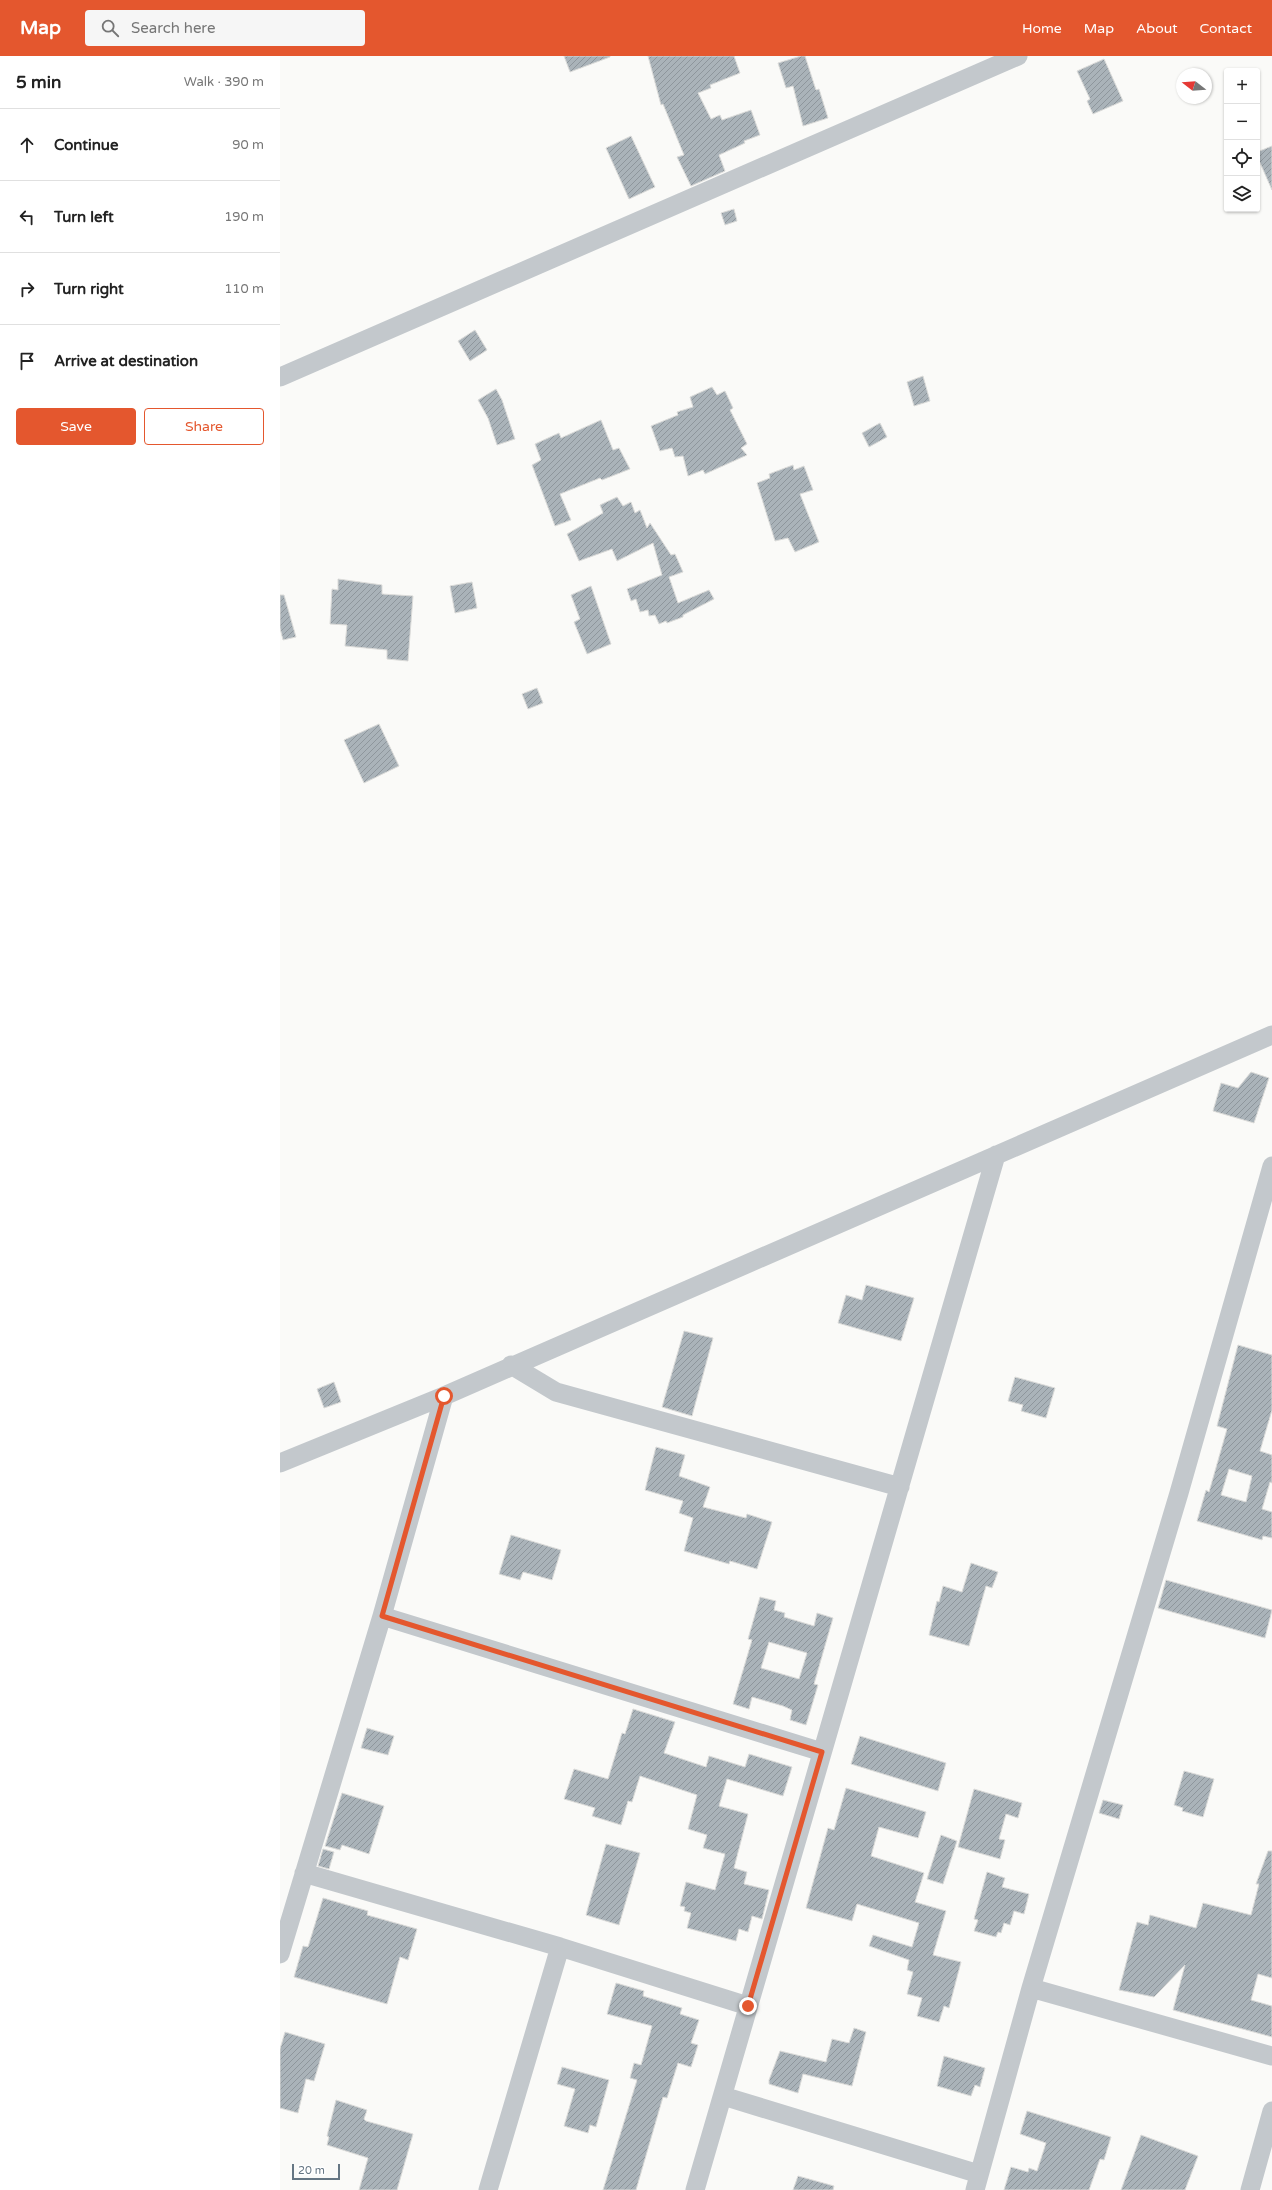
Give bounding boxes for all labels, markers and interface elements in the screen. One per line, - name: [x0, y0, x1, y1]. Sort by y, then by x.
- search box: [85, 10, 365, 46]
- text: Map: [20, 17, 61, 39]
- icon: search: [99, 17, 121, 39]
- text: Search here: [131, 19, 215, 37]
- text: Home: [1022, 20, 1062, 37]
- text: Map: [1084, 20, 1114, 37]
- text: About: [1136, 20, 1178, 37]
- text: Contact: [1200, 20, 1252, 37]
- north arrow: [1176, 68, 1212, 104]
- map controls: [1224, 68, 1260, 212]
- button: +: [1224, 68, 1260, 104]
- text: 5 min: [16, 72, 61, 93]
- text: Walk · 390 m: [184, 74, 264, 90]
- button: −: [1224, 104, 1260, 140]
- icon: ahead: [16, 134, 38, 156]
- text: Continue: [54, 136, 118, 154]
- text: 90 m: [232, 137, 264, 153]
- button: locate: [1224, 140, 1260, 176]
- button: layers: [1224, 176, 1260, 212]
- icon: left: [16, 206, 38, 228]
- text: Turn left: [54, 208, 114, 226]
- text: 190 m: [224, 209, 264, 225]
- icon: right: [16, 278, 38, 300]
- text: Turn right: [54, 280, 124, 298]
- text: 110 m: [224, 281, 264, 297]
- icon: arrive: [16, 350, 38, 372]
- text: Arrive at destination: [54, 352, 198, 370]
- button: Save: [16, 408, 136, 445]
- button: Share: [144, 408, 264, 445]
- route start: [435, 1387, 453, 1405]
- route end: [739, 1997, 757, 2015]
- scale bar: [292, 2162, 340, 2181]
- text: 20 m: [298, 2164, 325, 2177]

